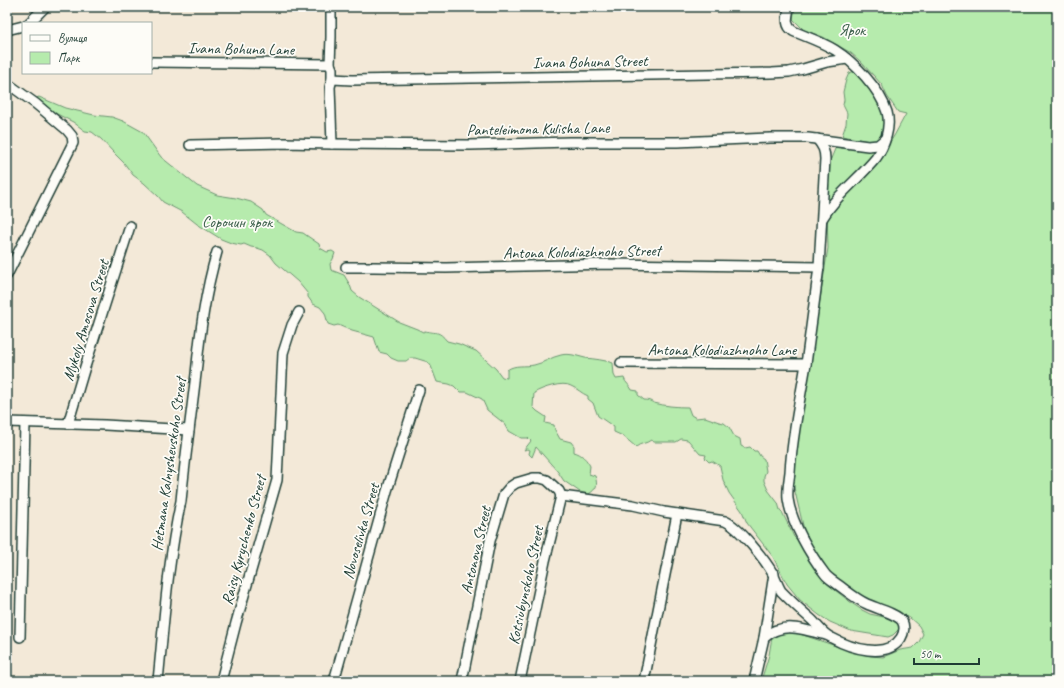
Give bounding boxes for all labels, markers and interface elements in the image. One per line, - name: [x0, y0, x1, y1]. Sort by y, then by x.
- park label: Ярок: [839, 20, 866, 40]
- legend: [22, 22, 152, 74]
- text: Вулиця: [58, 30, 87, 46]
- street label: Ivana Bohuna Lane: [188, 38, 296, 60]
- text: Парк: [58, 50, 81, 66]
- street label: Ivana Bohuna Street: [532, 51, 649, 73]
- street label: Panteleimona Kulisha Lane: [467, 118, 611, 140]
- park label: Сорочин ярок: [202, 212, 273, 232]
- street label: Antona Kolodiazhnoho Street: [503, 241, 664, 263]
- street label: Mykoly Amosova Street: [58, 256, 114, 383]
- street label: Antona Kolodiazhnoho Lane: [648, 340, 798, 360]
- street label: Hetmana Kalnyshevskoho Street: [147, 374, 191, 552]
- street label: Raisy Kyrychenko Street: [217, 471, 272, 607]
- street label: Novoselivka Street: [338, 479, 385, 581]
- street label: Antonova Street: [456, 503, 496, 596]
- street label: Kotsiubynskoho Street: [504, 523, 549, 646]
- scale bar: [914, 640, 979, 666]
- text: 50 m: [920, 646, 942, 662]

